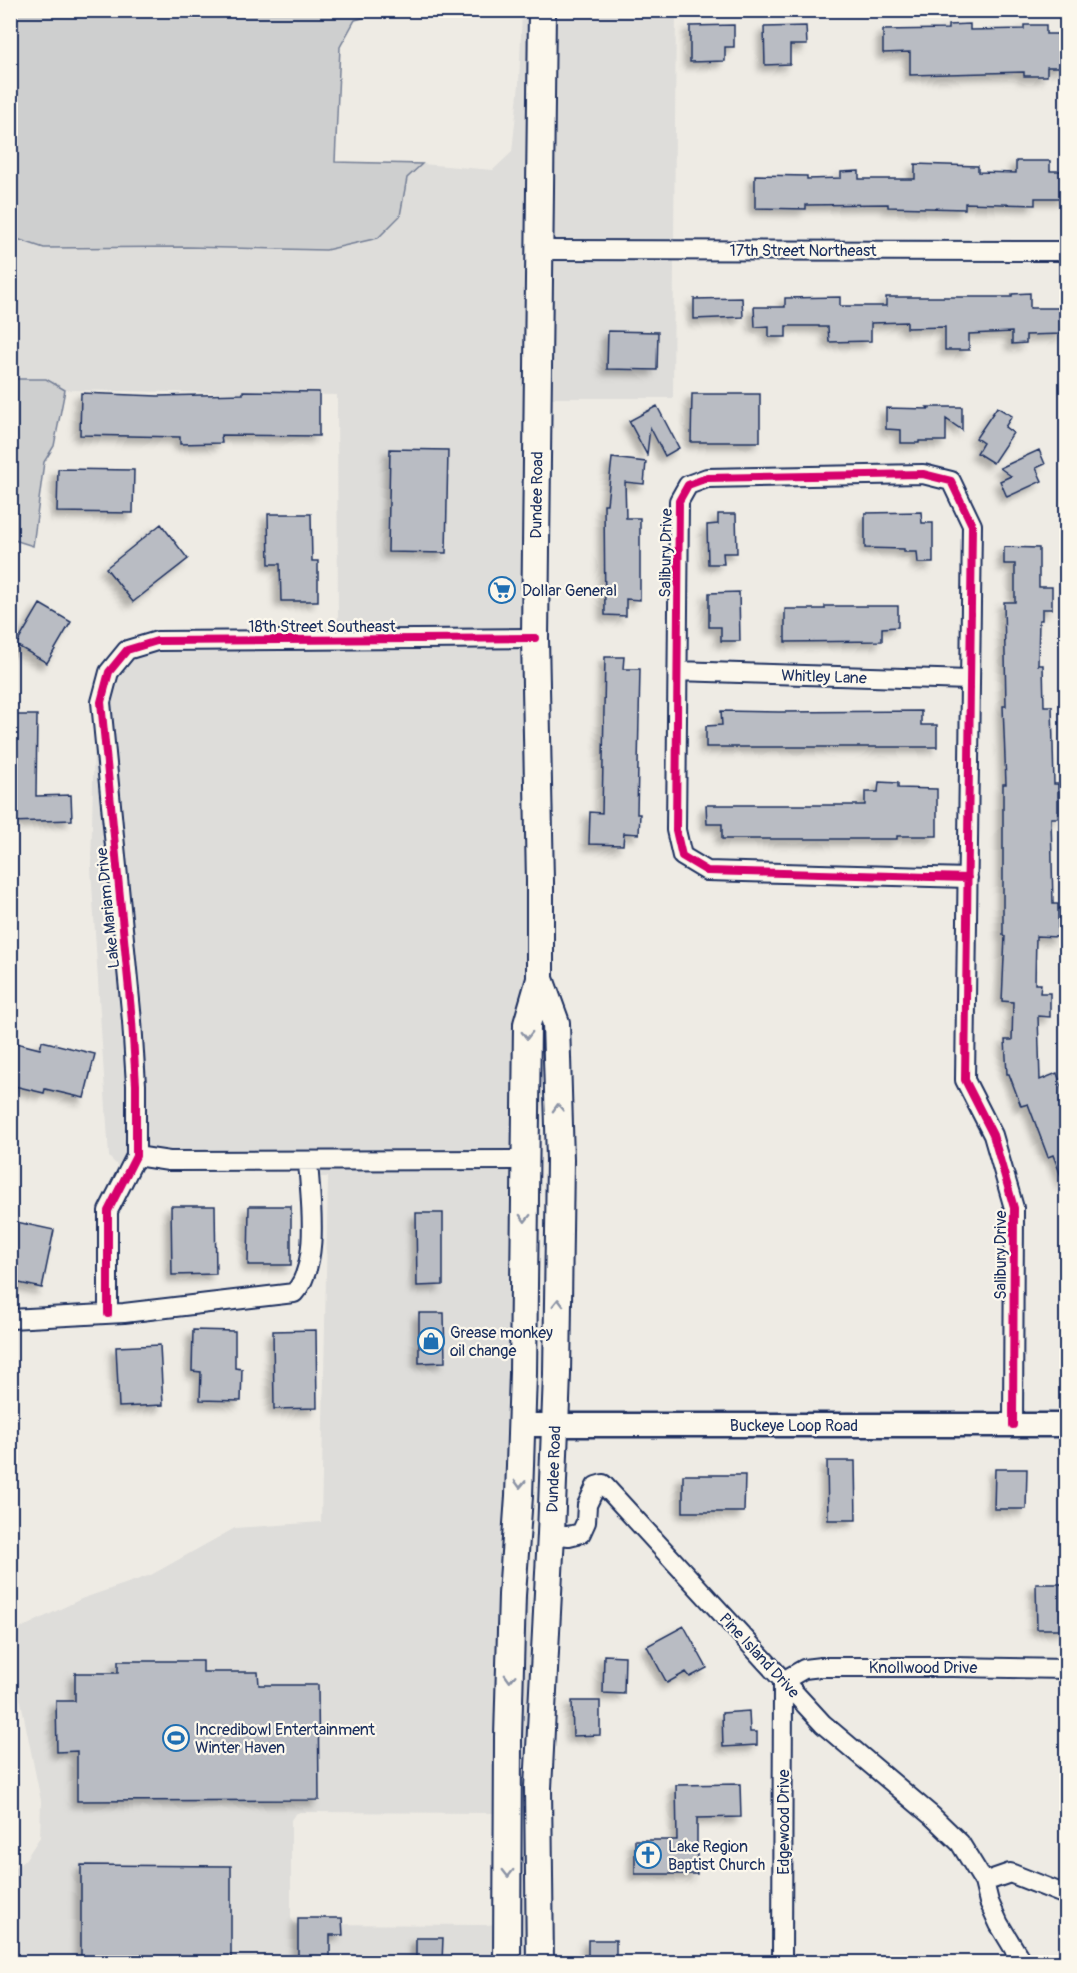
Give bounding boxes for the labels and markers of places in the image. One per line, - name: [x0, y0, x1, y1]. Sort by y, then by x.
- supermarket icon: Dollar General: [487, 575, 517, 605]
- place label: Dollar General: [522, 581, 617, 601]
- place label: Grease monkey oil change: [450, 1323, 553, 1361]
- shop icon: Grease monkey oil change: [416, 1326, 446, 1356]
- place label: Incredibowl Entertainment Winter Haven: [195, 1720, 376, 1758]
- sports icon: Incredibowl Entertainment Winter Haven: [161, 1723, 191, 1753]
- place label: Lake Region Baptist Church: [668, 1837, 765, 1875]
- church icon: Lake Region Baptist Church: [633, 1840, 663, 1870]

